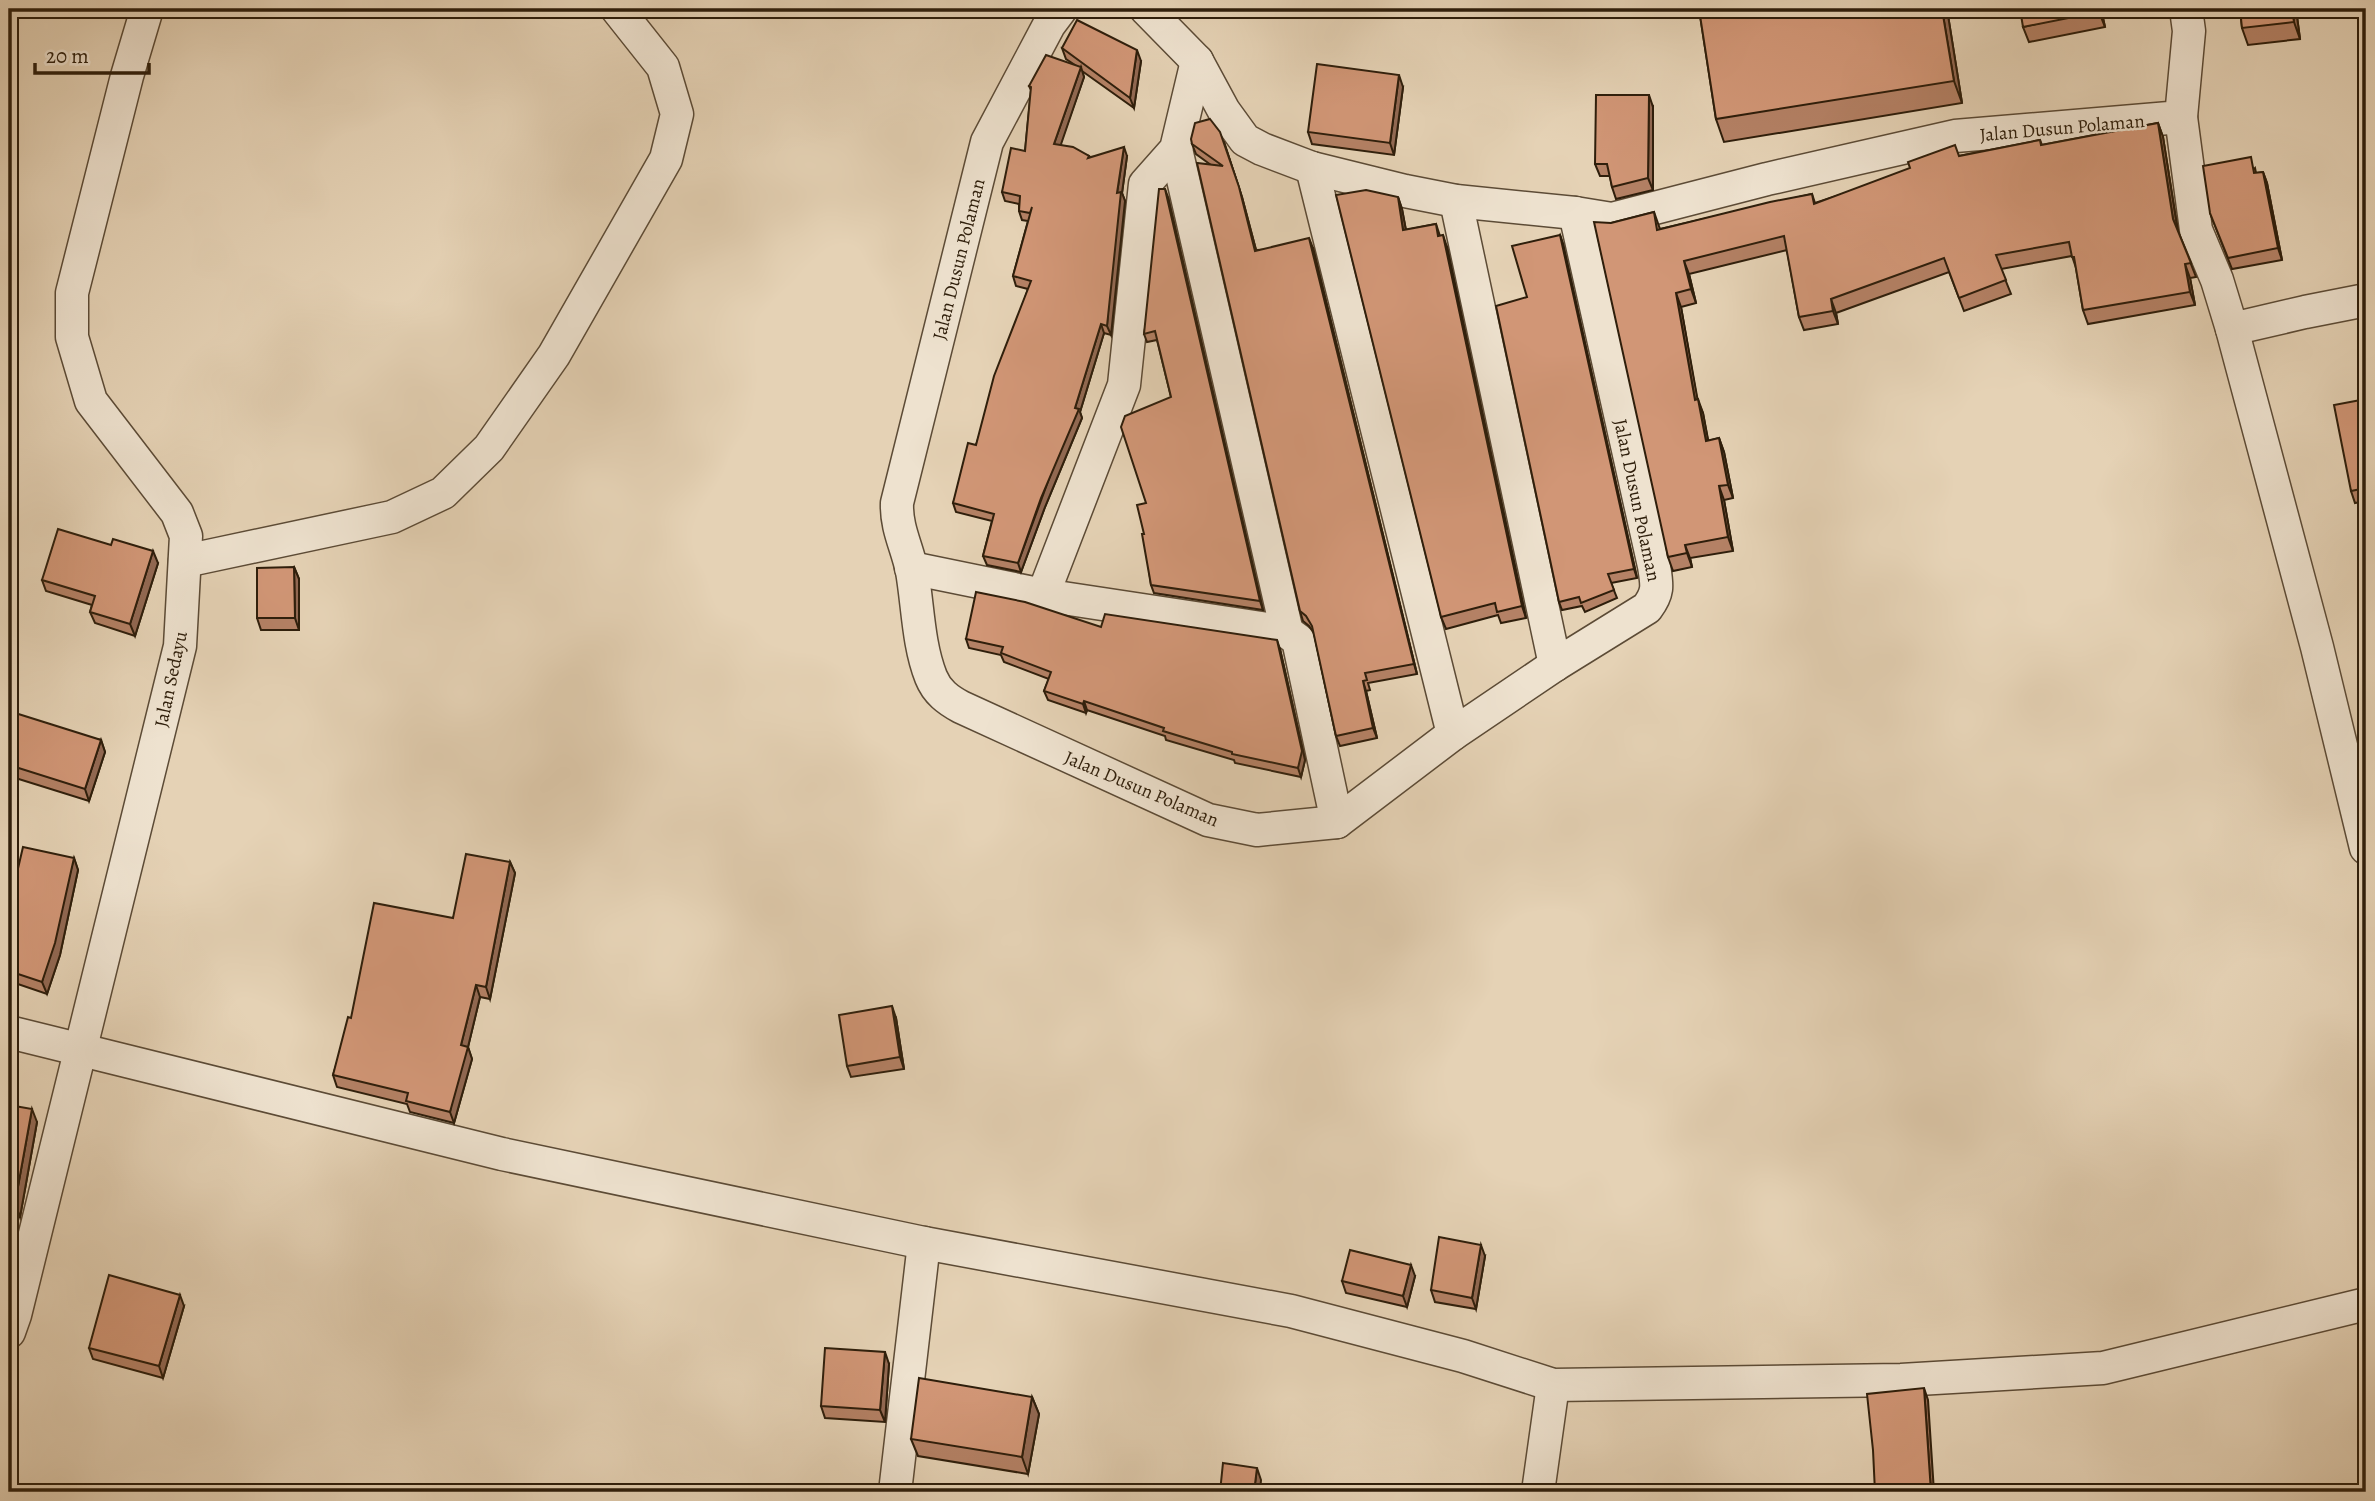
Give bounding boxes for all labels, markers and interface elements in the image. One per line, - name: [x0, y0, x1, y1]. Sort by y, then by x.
- scale bar: [35, 32, 149, 76]
- text: 20 m: [46, 42, 89, 70]
- street label: Jalan Dusun Polaman: [1979, 108, 2146, 148]
- street label: Jalan Dusun Polaman: [926, 176, 992, 343]
- street label: Jalan Dusun Polaman: [1607, 417, 1667, 584]
- street label: Jalan Sedayu: [148, 628, 194, 730]
- street label: Jalan Dusun Polaman: [1060, 745, 1223, 833]

